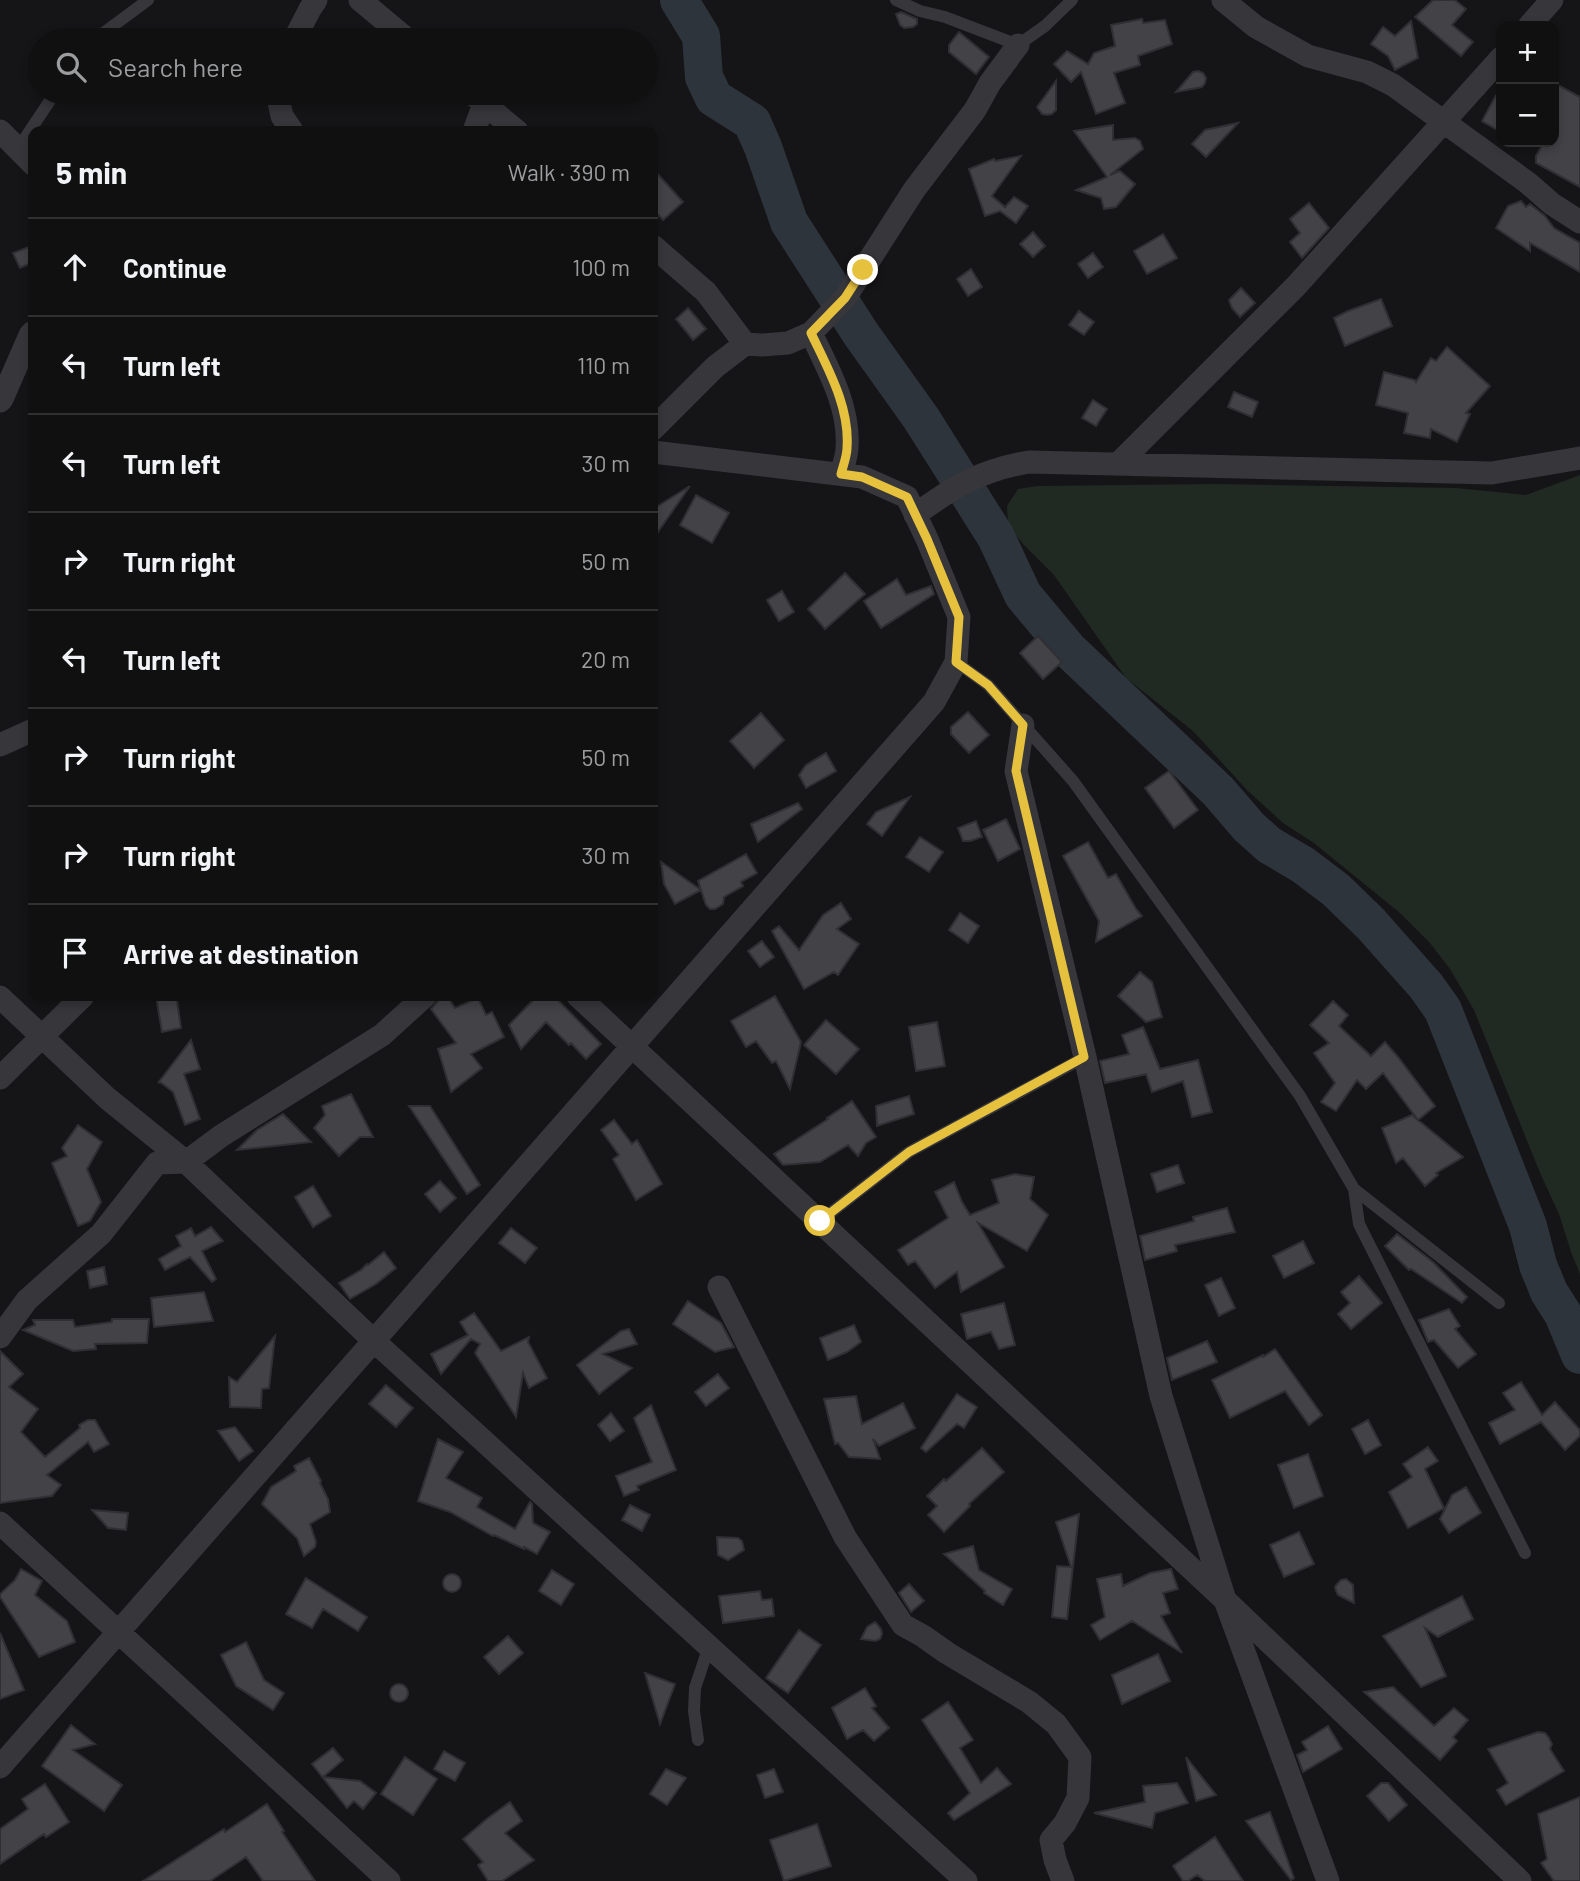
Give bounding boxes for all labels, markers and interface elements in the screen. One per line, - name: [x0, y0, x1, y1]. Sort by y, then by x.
- map controls: [1496, 21, 1559, 147]
- button: +: [1496, 21, 1559, 84]
- search box: [28, 28, 658, 105]
- icon: search: [52, 48, 90, 86]
- text: Search here: [108, 51, 243, 82]
- button: −: [1496, 84, 1559, 147]
- text: 5 min: [56, 154, 127, 190]
- text: Walk · 390 m: [508, 158, 630, 186]
- icon: ahead: [56, 248, 94, 286]
- text: Continue: [123, 252, 227, 283]
- text: 100 m: [572, 253, 630, 281]
- route end: [847, 254, 878, 285]
- icon: left: [56, 346, 94, 384]
- text: Turn left: [123, 350, 221, 381]
- text: 110 m: [577, 351, 630, 379]
- icon: left: [56, 444, 94, 482]
- text: Turn left: [123, 448, 221, 479]
- text: 30 m: [582, 449, 630, 477]
- icon: right: [56, 542, 94, 580]
- text: Turn right: [123, 546, 236, 577]
- text: 50 m: [582, 547, 630, 575]
- icon: left: [56, 640, 94, 678]
- text: Turn left: [123, 644, 221, 675]
- text: 20 m: [581, 645, 630, 673]
- icon: right: [56, 738, 94, 776]
- text: Turn right: [123, 742, 236, 773]
- text: 50 m: [582, 743, 630, 771]
- icon: right: [56, 836, 94, 874]
- text: Turn right: [123, 840, 236, 871]
- text: 30 m: [582, 841, 630, 869]
- icon: arrive: [56, 934, 94, 972]
- text: Arrive at destination: [123, 938, 359, 969]
- route start: [804, 1205, 835, 1236]

